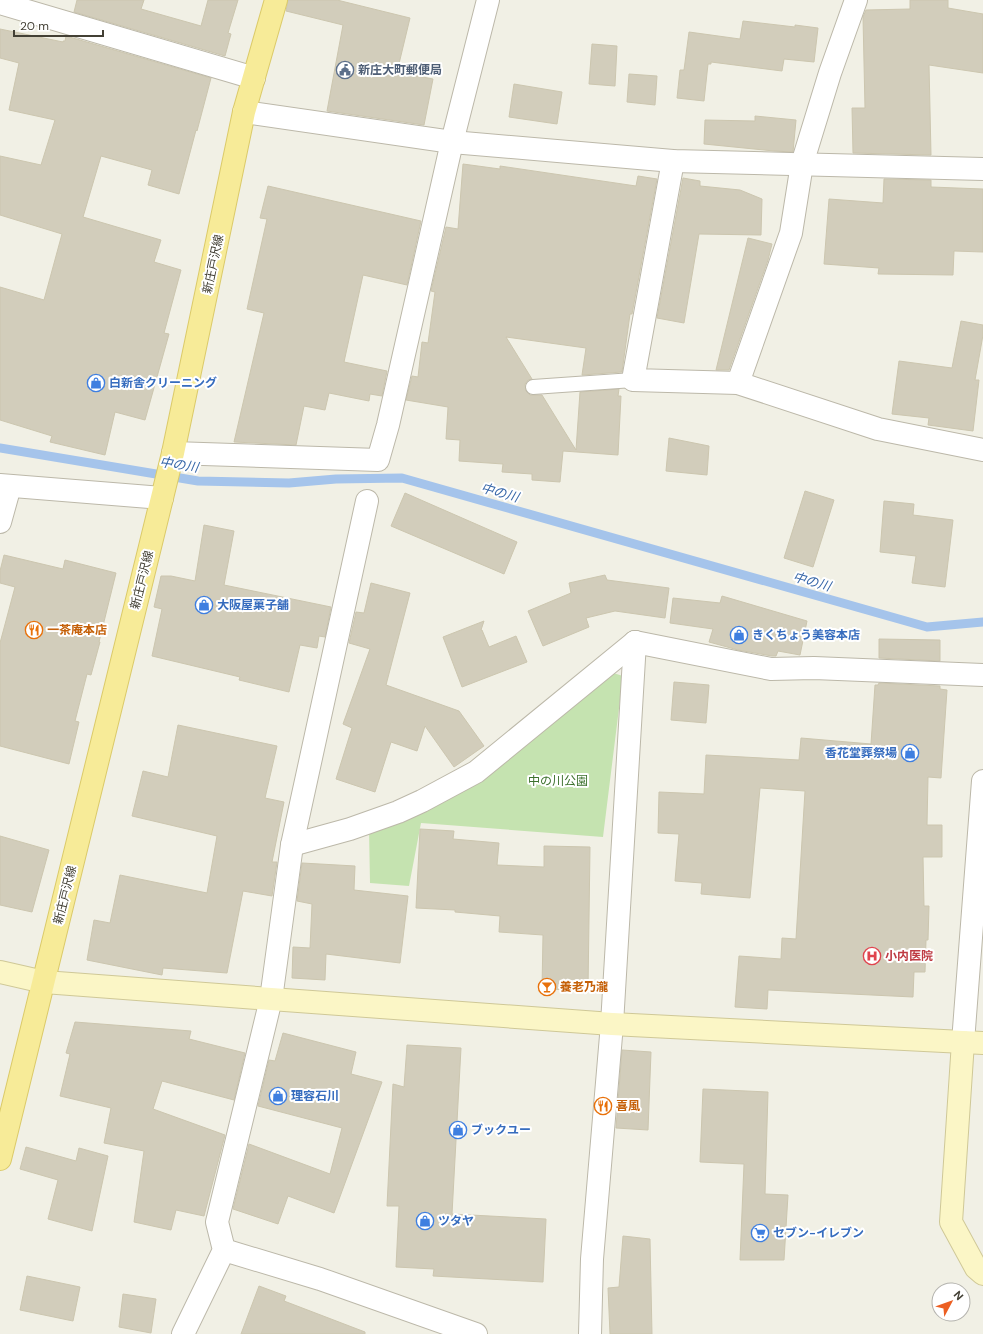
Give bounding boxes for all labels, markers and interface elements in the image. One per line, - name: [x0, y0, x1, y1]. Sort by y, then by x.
- scale bar: [14, 12, 103, 38]
- text: 20 m: [20, 18, 49, 34]
- public building icon: 新庄大町郵便局: [335, 60, 355, 80]
- place label: 新庄大町郵便局: [358, 62, 442, 78]
- street label: 新庄戸沢線: [199, 233, 227, 295]
- shop icon: 白新舎クリーニング: [86, 373, 106, 393]
- place label: 白新舎クリーニング: [109, 375, 217, 391]
- water label: 中の川: [158, 453, 201, 476]
- water label: 中の川: [479, 479, 523, 507]
- street label: 新庄戸沢線: [127, 549, 157, 611]
- water label: 中の川: [791, 568, 835, 596]
- shop icon: 大阪屋菓子舗: [194, 595, 214, 615]
- place label: 大阪屋菓子舗: [217, 597, 289, 613]
- restaurant icon: 一茶庵本店: [24, 620, 44, 640]
- place label: 一茶庵本店: [47, 622, 107, 638]
- shop icon: きくちょう美容本店: [729, 625, 749, 645]
- place label: きくちょう美容本店: [752, 627, 860, 643]
- shop icon: 香花堂葬祭場: [900, 743, 920, 763]
- place label: 香花堂葬祭場: [825, 745, 897, 761]
- park label: 中の川公園: [528, 773, 588, 789]
- street label: 新庄戸沢線: [50, 864, 80, 926]
- hospital icon: 小内医院: [862, 946, 882, 966]
- place label: 小内医院: [885, 948, 933, 964]
- bar icon: 養老乃瀧: [537, 977, 557, 997]
- place label: 養老乃瀧: [560, 979, 608, 995]
- shop icon: 理容石川: [268, 1086, 288, 1106]
- place label: 理容石川: [291, 1088, 339, 1104]
- restaurant icon: 喜風: [593, 1096, 613, 1116]
- place label: 喜風: [616, 1098, 640, 1114]
- shop icon: ブックユー: [448, 1120, 468, 1140]
- place label: ブックユー: [471, 1122, 531, 1138]
- shop icon: ツタヤ: [415, 1211, 435, 1231]
- place label: ツタヤ: [438, 1213, 474, 1229]
- supermarket icon: セブン-イレブン: [750, 1223, 770, 1243]
- place label: セブン-イレブン: [773, 1225, 864, 1241]
- north arrow: [931, 1282, 971, 1322]
- text: N: [951, 1288, 966, 1303]

